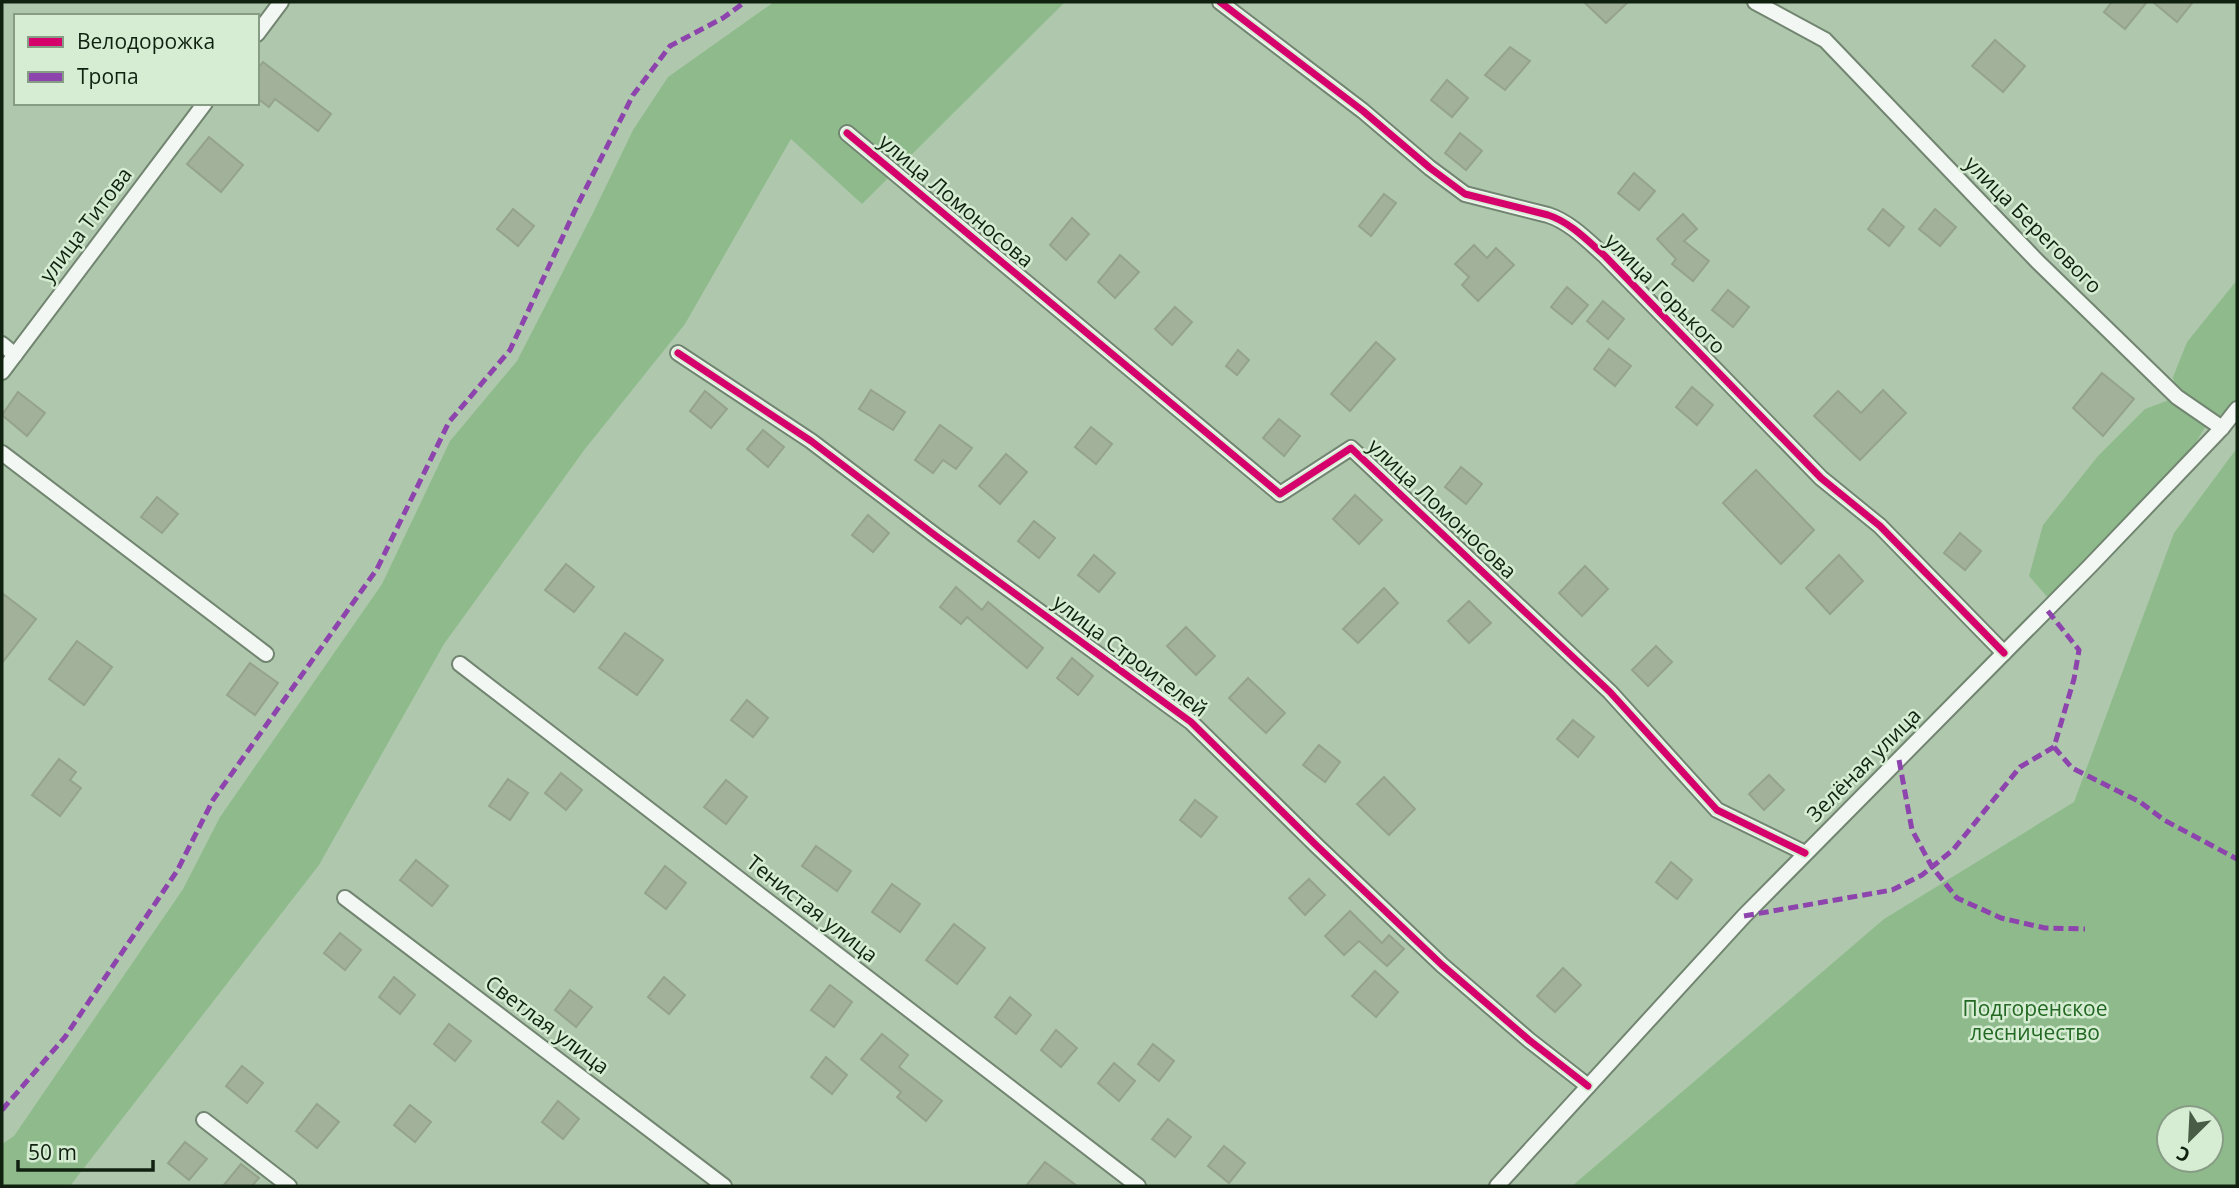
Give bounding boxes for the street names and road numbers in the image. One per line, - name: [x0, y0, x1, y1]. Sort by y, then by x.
- street label: улица Ломоносова: [873, 127, 1040, 273]
- street label: улица Берегового: [1959, 150, 2108, 299]
- street label: улица Титова: [33, 161, 138, 288]
- street label: улица Горького: [1599, 227, 1732, 360]
- street label: улица Ломоносова: [1362, 432, 1523, 585]
- street label: улица Строителей: [1048, 588, 1214, 723]
- street label: Зелёная улица: [1800, 701, 1926, 827]
- street label: Тенистая улица: [741, 848, 884, 968]
- street label: Светлая улица: [480, 968, 615, 1080]

